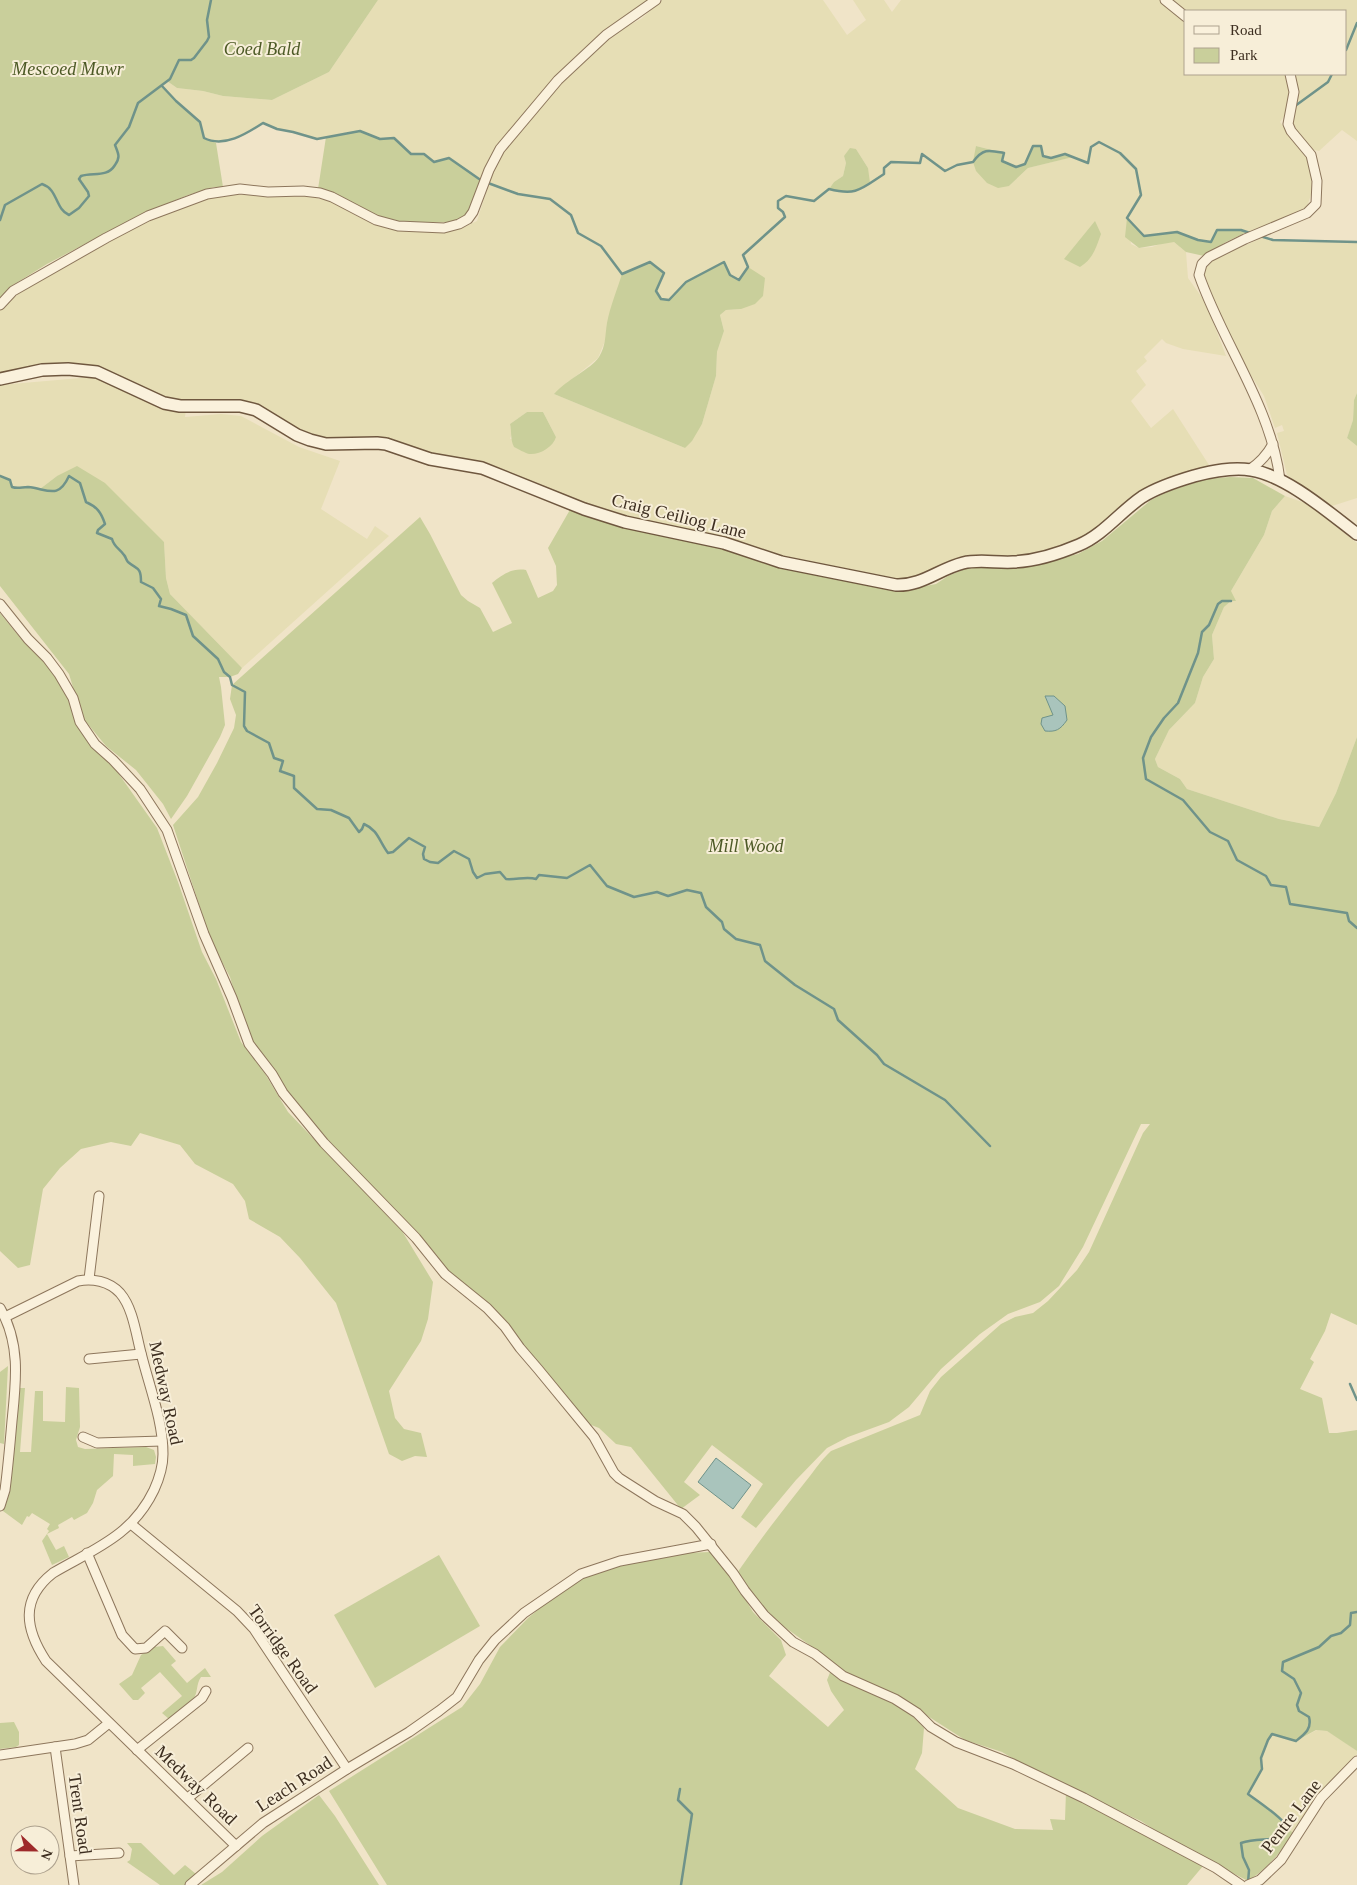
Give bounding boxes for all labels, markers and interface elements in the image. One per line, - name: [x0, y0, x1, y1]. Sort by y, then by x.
- legend: [1184, 10, 1347, 75]
- text: Road: [1230, 22, 1262, 38]
- park label: Coed Bald: [224, 39, 301, 59]
- text: Park: [1230, 47, 1258, 63]
- park label: Mescoed Mawr: [11, 59, 125, 79]
- street label: Craig Ceiliog Lane: [610, 490, 748, 542]
- park label: Mill Wood: [708, 836, 784, 856]
- street label: Medway Road: [145, 1339, 187, 1447]
- street label: Torridge Road: [244, 1601, 322, 1697]
- street label: Medway Road: [151, 1741, 241, 1829]
- street label: Leach Road: [252, 1752, 336, 1816]
- street label: Trent Road: [64, 1773, 96, 1855]
- street label: Pentre Lane: [1257, 1775, 1325, 1857]
- north arrow: [10, 1825, 60, 1875]
- text: N: [38, 1847, 55, 1862]

